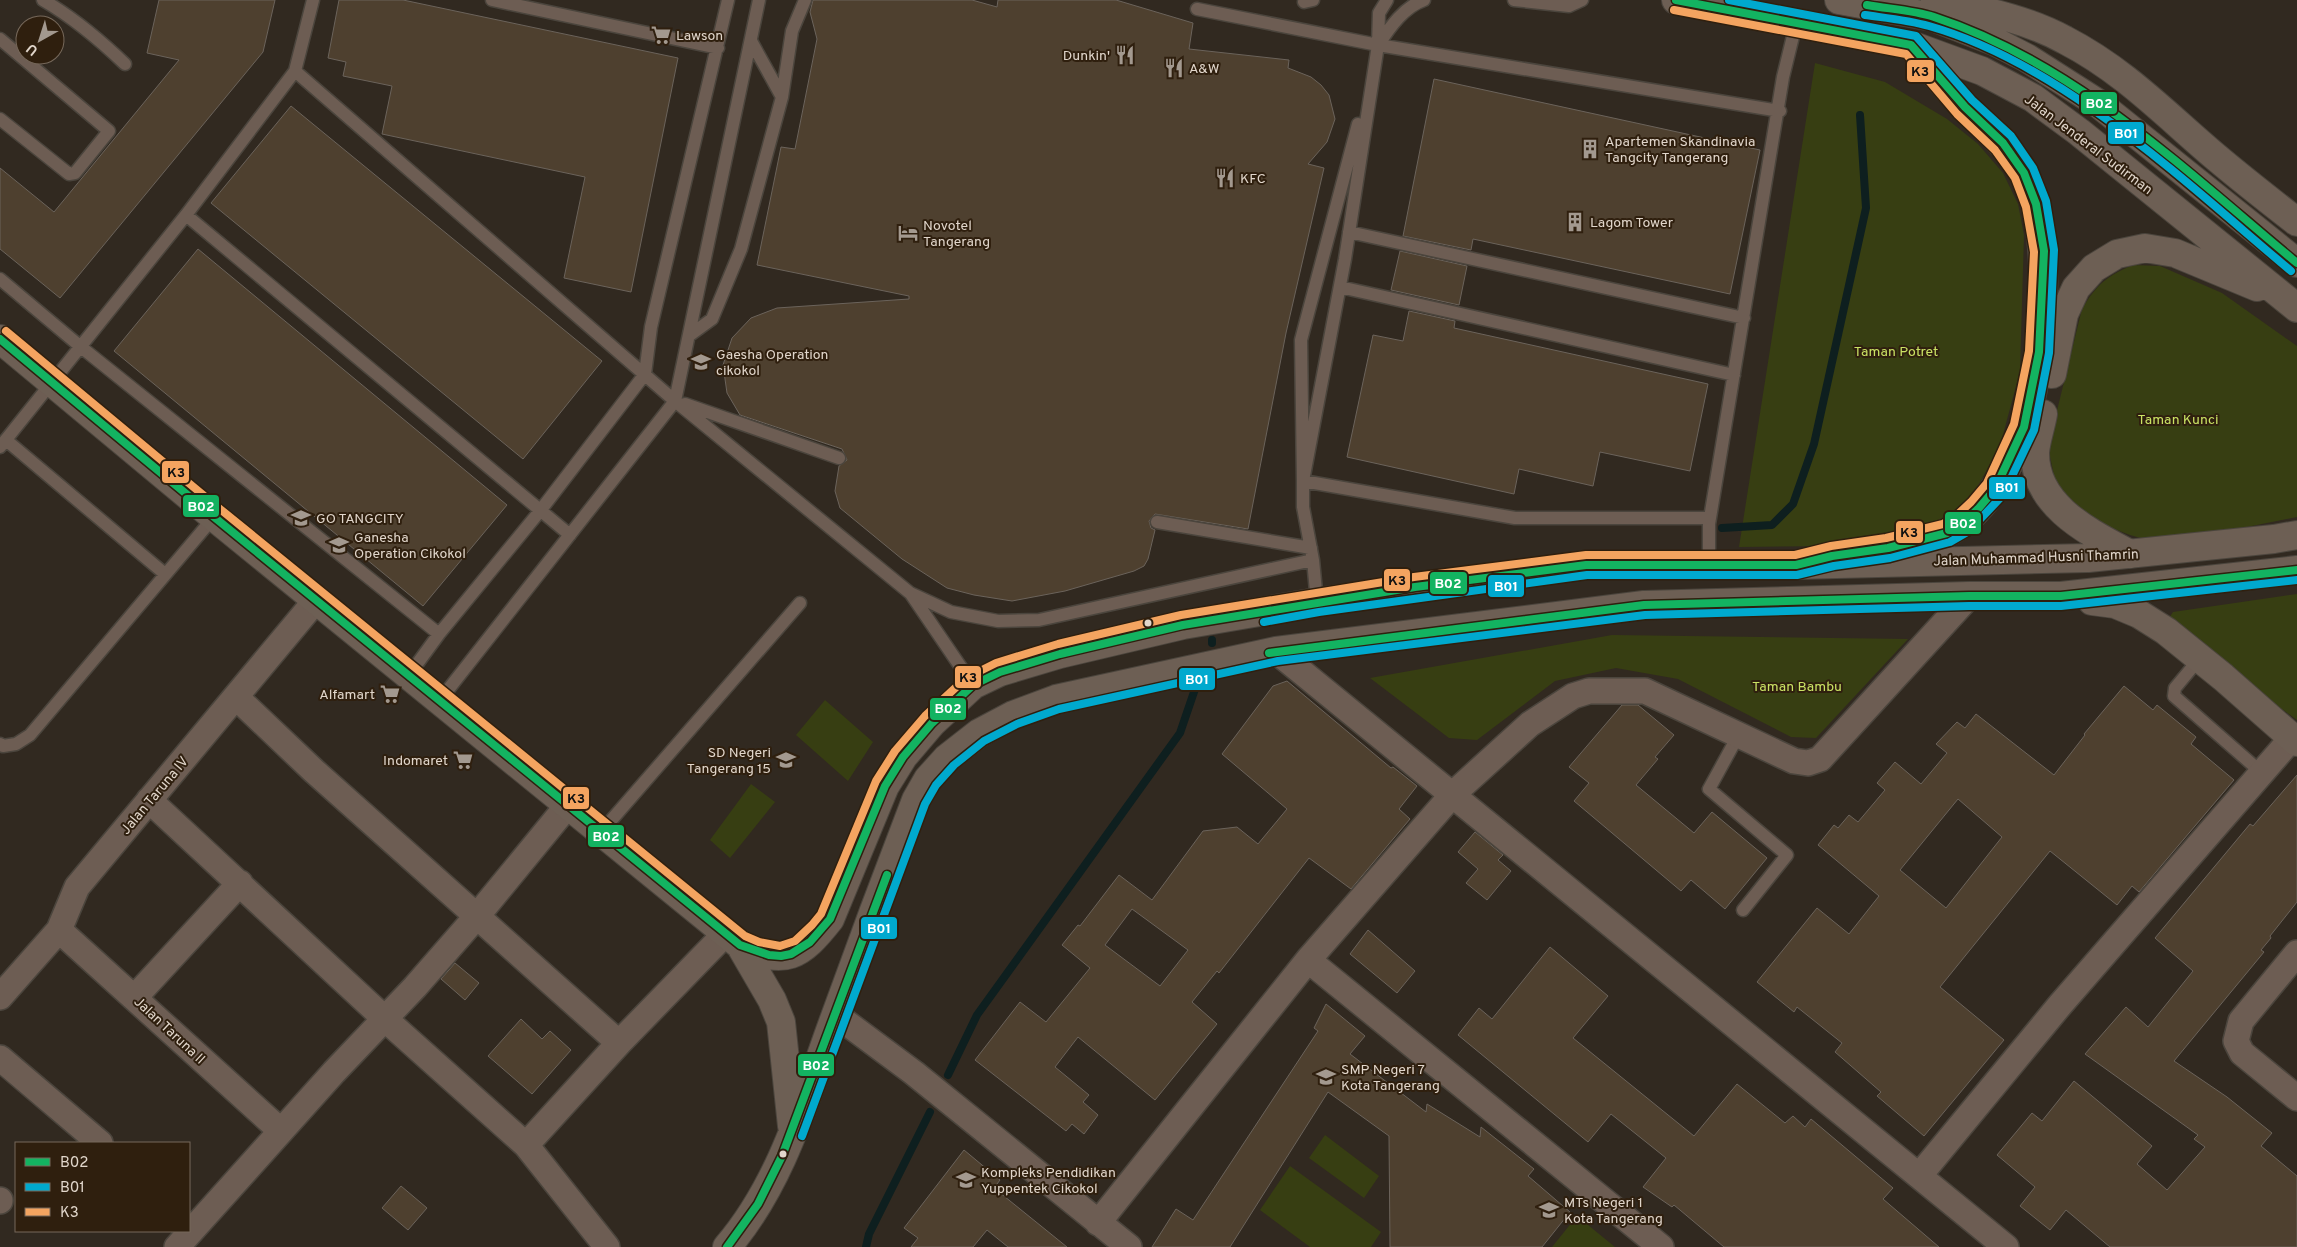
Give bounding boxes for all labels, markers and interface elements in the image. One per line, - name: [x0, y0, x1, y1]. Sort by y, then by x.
- north arrow: [15, 15, 65, 65]
- supermarket icon: Lawson: [650, 24, 672, 46]
- place label: Lawson: [676, 28, 723, 45]
- text: U: [24, 39, 42, 59]
- restaurant icon: Dunkin': [1114, 44, 1136, 66]
- place label: Dunkin': [1063, 48, 1110, 65]
- restaurant icon: A&W: [1163, 57, 1185, 79]
- line badge: K3: [1906, 59, 1935, 83]
- place label: A&W: [1189, 61, 1220, 78]
- text: K3: [1911, 64, 1929, 81]
- street label: Jalan Jenderal Sudirman: [2021, 91, 2156, 199]
- line badge: B02: [2080, 91, 2118, 115]
- text: B02: [2085, 96, 2113, 113]
- line badge: B01: [2107, 121, 2145, 145]
- text: B01: [2114, 126, 2138, 143]
- place label: Apartemen Skandinavia Tangcity Tangerang: [1605, 134, 1755, 167]
- building icon: Apartemen Skandinavia Tangcity Tangerang: [1579, 138, 1601, 160]
- restaurant icon: KFC: [1214, 167, 1236, 189]
- place label: KFC: [1240, 171, 1266, 188]
- building icon: Lagom Tower: [1564, 211, 1586, 233]
- place label: Lagom Tower: [1590, 215, 1674, 232]
- place label: Novotel Tangerang: [923, 218, 990, 251]
- hotel icon: Novotel Tangerang: [897, 222, 919, 244]
- park label: Taman Potret: [1854, 344, 1938, 361]
- place label: Gaesha Operation cikokol: [716, 347, 828, 380]
- school or university icon: Gaesha Operation cikokol: [690, 351, 712, 373]
- park label: Taman Kunci: [2137, 412, 2219, 429]
- line badge: K3: [161, 460, 190, 484]
- text: K3: [167, 465, 185, 482]
- line badge: B01: [1988, 476, 2026, 500]
- text: B01: [1995, 480, 2019, 497]
- line badge: B02: [182, 494, 220, 518]
- text: B02: [187, 499, 215, 516]
- school or university icon: GO TANGCITY: [290, 507, 312, 529]
- place label: GO TANGCITY: [316, 511, 404, 528]
- line badge: B02: [1944, 511, 1982, 535]
- text: B02: [1949, 516, 1977, 533]
- line badge: K3: [1895, 520, 1924, 544]
- text: K3: [1900, 525, 1918, 542]
- place label: Ganesha Operation Cikokol: [354, 530, 466, 563]
- school or university icon: Ganesha Operation Cikokol: [328, 534, 350, 556]
- street label: Jalan Muhammad Husni Thamrin: [1933, 546, 2139, 571]
- line badge: K3: [1383, 568, 1411, 592]
- line badge: B02: [1429, 571, 1468, 595]
- text: K3: [1388, 573, 1406, 590]
- line badge: B01: [1487, 574, 1525, 598]
- text: B02: [1434, 576, 1462, 593]
- text: B01: [1494, 579, 1518, 596]
- unlabelled marker: [1143, 618, 1153, 628]
- line badge: K3: [954, 665, 982, 689]
- line badge: B01: [1178, 667, 1216, 691]
- text: K3: [959, 670, 977, 687]
- text: B01: [1185, 672, 1209, 689]
- park label: Taman Bambu: [1752, 679, 1842, 696]
- supermarket icon: Alfamart: [379, 683, 401, 705]
- place label: Alfamart: [319, 687, 375, 704]
- line badge: B02: [929, 697, 967, 721]
- text: B02: [934, 701, 962, 718]
- place label: SD Negeri Tangerang 15: [687, 745, 771, 778]
- supermarket icon: Indomaret: [452, 749, 474, 771]
- school or university icon: SD Negeri Tangerang 15: [775, 749, 797, 771]
- place label: Indomaret: [383, 753, 448, 770]
- street label: Jalan Taruna IV: [118, 754, 193, 838]
- line badge: K3: [562, 786, 590, 810]
- text: K3: [567, 791, 585, 808]
- line badge: B02: [587, 824, 625, 848]
- text: B02: [592, 829, 620, 846]
- line badge: B01: [860, 916, 898, 940]
- text: B01: [867, 921, 891, 938]
- street label: Jalan Taruna II: [130, 994, 208, 1068]
- line badge: B02: [797, 1053, 835, 1077]
- text: B02: [802, 1058, 830, 1075]
- place label: SMP Negeri 7 Kota Tangerang: [1341, 1062, 1440, 1095]
- school or university icon: SMP Negeri 7 Kota Tangerang: [1315, 1066, 1337, 1088]
- legend: [15, 1142, 190, 1232]
- unlabelled marker: [778, 1149, 788, 1159]
- text: B02: [60, 1154, 89, 1173]
- place label: Kompleks Pendidikan Yuppentek Cikokol: [981, 1165, 1116, 1198]
- school or university icon: Kompleks Pendidikan Yuppentek Cikokol: [955, 1169, 977, 1191]
- text: B01: [60, 1179, 85, 1198]
- place label: MTs Negeri 1 Kota Tangerang: [1564, 1195, 1663, 1228]
- school or university icon: MTs Negeri 1 Kota Tangerang: [1538, 1199, 1560, 1221]
- text: K3: [60, 1204, 79, 1223]

